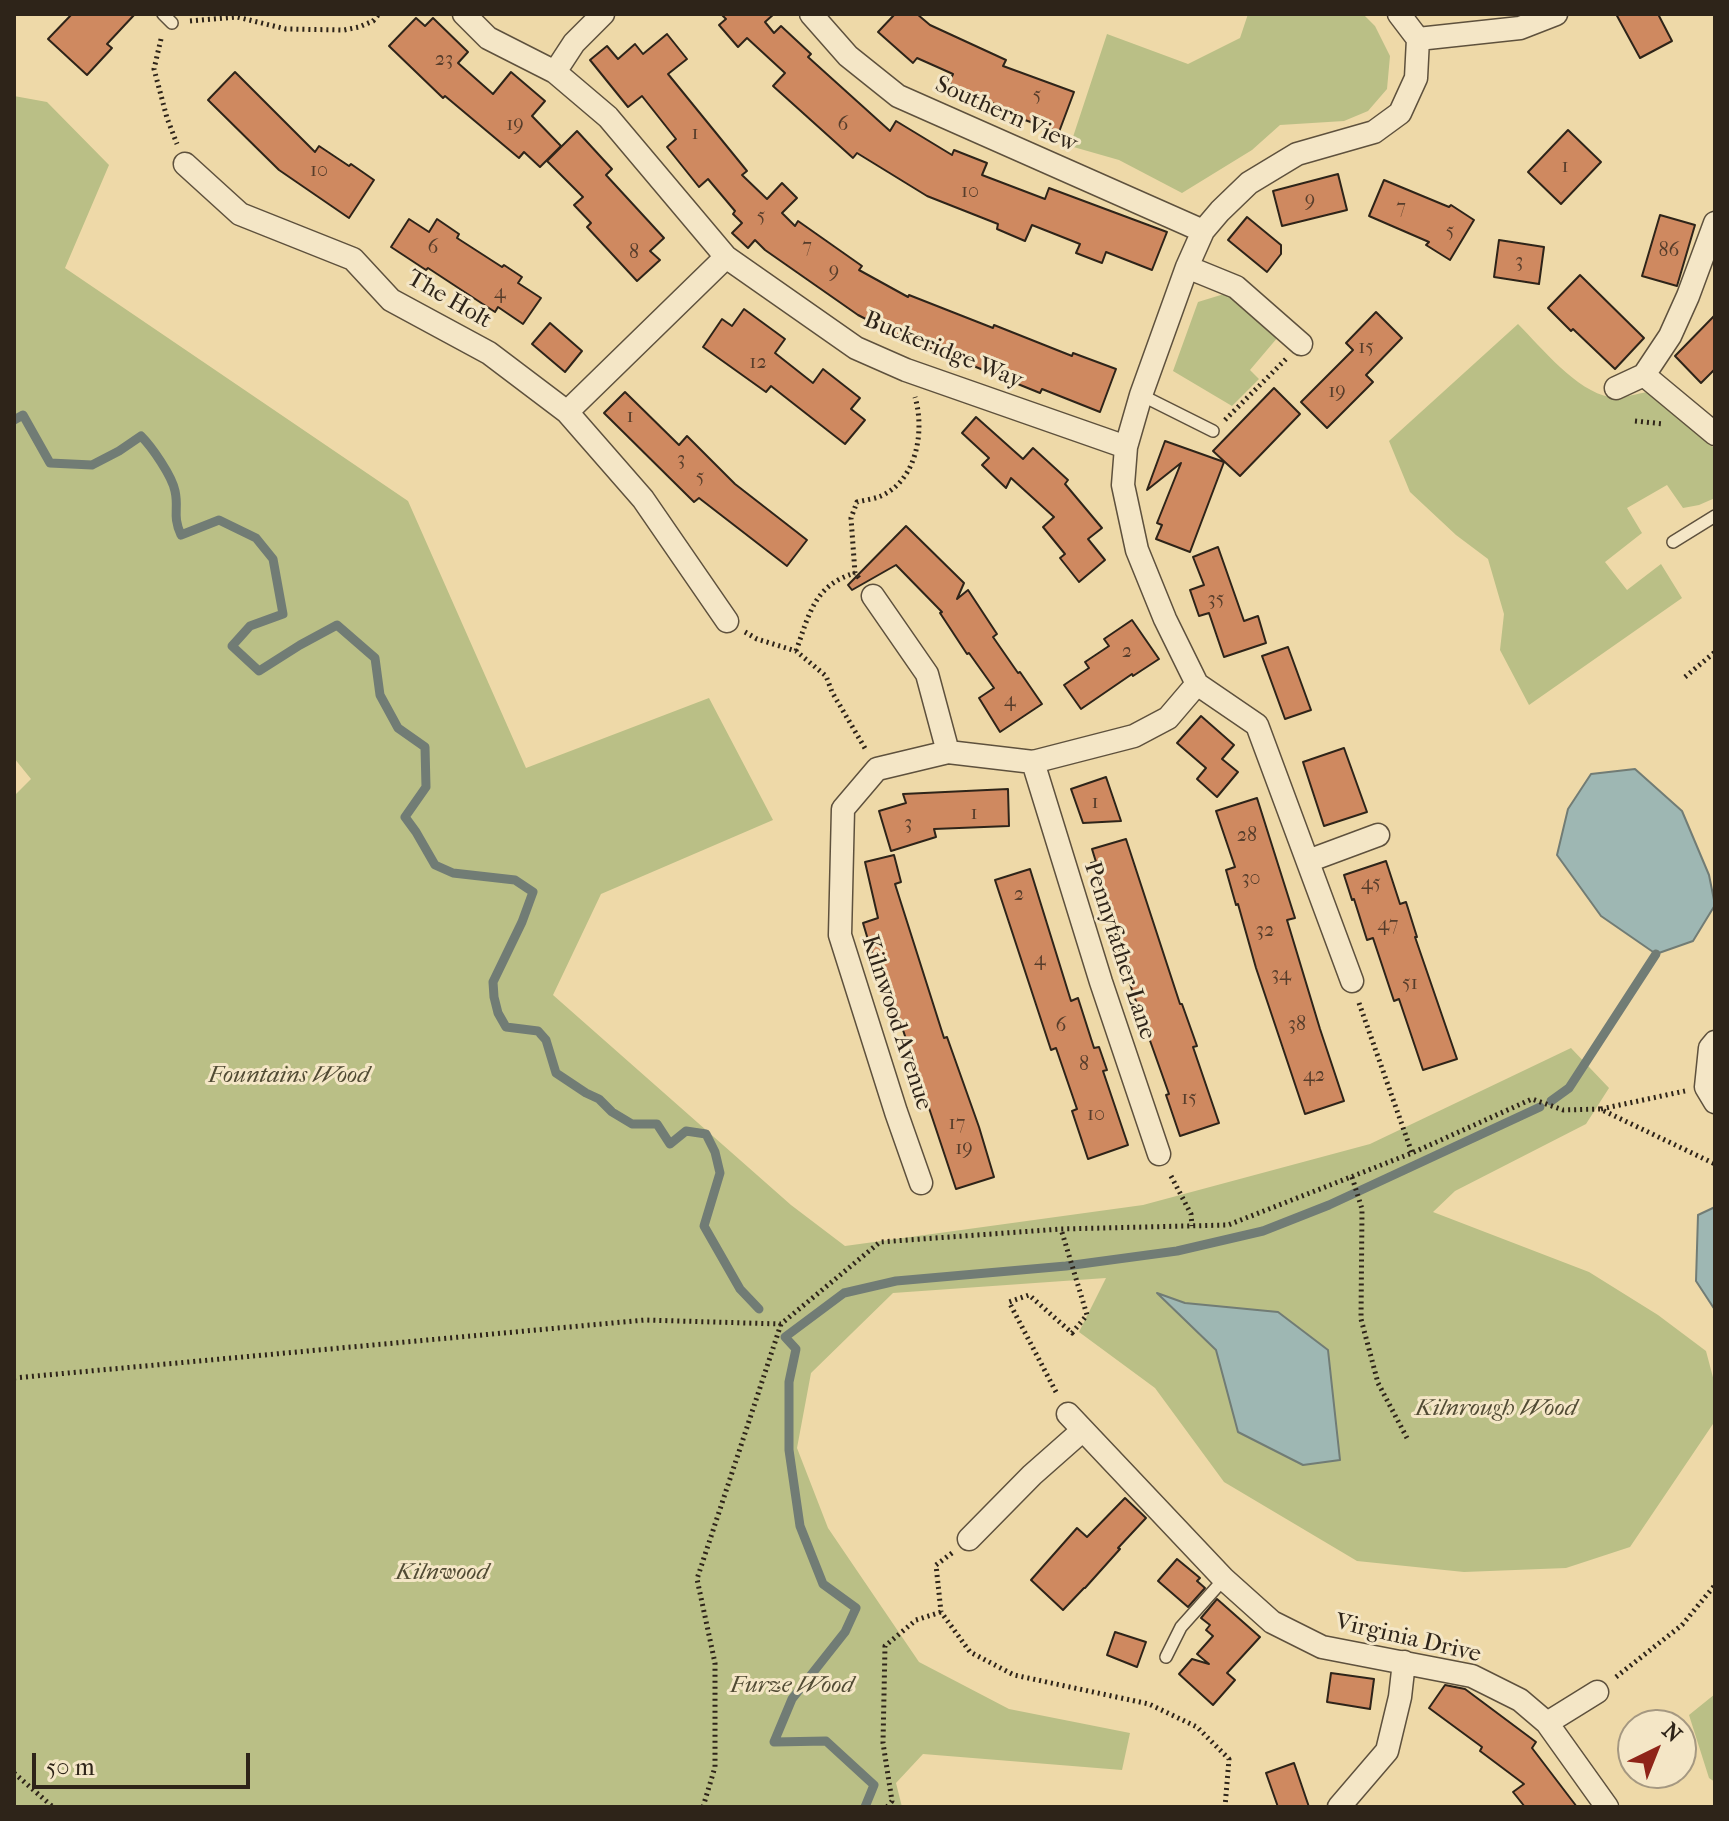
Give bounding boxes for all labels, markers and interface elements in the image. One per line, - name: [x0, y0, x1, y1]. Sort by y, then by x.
- house number: 23: [435, 48, 453, 72]
- street label: Southern View: [930, 71, 1082, 159]
- house number: 5: [1033, 84, 1041, 108]
- house number: 19: [506, 113, 524, 137]
- house number: 6: [838, 113, 848, 137]
- house number: 1: [691, 122, 699, 146]
- house number: 1: [1561, 155, 1569, 179]
- house number: 10: [310, 159, 328, 183]
- house number: 10: [961, 180, 979, 204]
- house number: 9: [1305, 189, 1315, 213]
- house number: 7: [1396, 196, 1406, 220]
- house number: 5: [757, 205, 765, 229]
- house number: 5: [1446, 220, 1454, 244]
- house number: 7: [802, 235, 812, 259]
- house number: 6: [428, 236, 438, 260]
- house number: 86: [1659, 239, 1679, 263]
- house number: 8: [629, 241, 639, 265]
- house number: 3: [1515, 250, 1523, 274]
- house number: 9: [829, 260, 839, 284]
- street label: The Holt: [402, 264, 496, 336]
- house number: 4: [494, 281, 506, 305]
- street label: Buckeridge Way: [859, 306, 1027, 396]
- house number: 15: [1358, 336, 1374, 360]
- house number: 12: [749, 351, 767, 375]
- house number: 19: [1328, 380, 1346, 404]
- house number: 1: [626, 405, 634, 429]
- house number: 3: [677, 448, 685, 472]
- house number: 5: [696, 466, 704, 490]
- house number: 35: [1208, 588, 1224, 612]
- house number: 2: [1122, 640, 1132, 664]
- house number: 4: [1004, 689, 1016, 713]
- house number: 1: [1091, 791, 1099, 815]
- house number: 1: [970, 802, 978, 826]
- house number: 3: [904, 812, 912, 836]
- house number: 28: [1237, 824, 1257, 848]
- street label: Pennyfather Lane: [1077, 858, 1161, 1044]
- house number: 30: [1241, 867, 1261, 891]
- house number: 45: [1361, 872, 1381, 896]
- house number: 2: [1014, 883, 1024, 907]
- house number: 47: [1378, 913, 1398, 937]
- house number: 32: [1256, 919, 1274, 943]
- street label: Kilnwood Avenue: [854, 932, 938, 1114]
- house number: 4: [1034, 948, 1046, 972]
- house number: 34: [1271, 963, 1291, 987]
- house number: 51: [1402, 972, 1418, 996]
- house number: 38: [1288, 1013, 1306, 1037]
- house number: 6: [1056, 1014, 1066, 1038]
- house number: 8: [1079, 1053, 1089, 1077]
- park label: Fountains Wood: [209, 1062, 369, 1090]
- house number: 42: [1303, 1064, 1325, 1088]
- house number: 15: [1181, 1087, 1197, 1111]
- house number: 10: [1087, 1103, 1105, 1127]
- house number: 17: [949, 1112, 965, 1136]
- house number: 19: [955, 1137, 973, 1161]
- park label: Kilnrough Wood: [1415, 1395, 1577, 1423]
- park label: Kilnwood: [395, 1559, 489, 1587]
- street label: Virginia Drive: [1332, 1608, 1484, 1670]
- park label: Furze Wood: [730, 1672, 854, 1700]
- north arrow: [1617, 1709, 1697, 1789]
- text: N: [1657, 1718, 1687, 1748]
- scale bar: [36, 1737, 254, 1787]
- text: 50 m: [46, 1753, 95, 1781]

